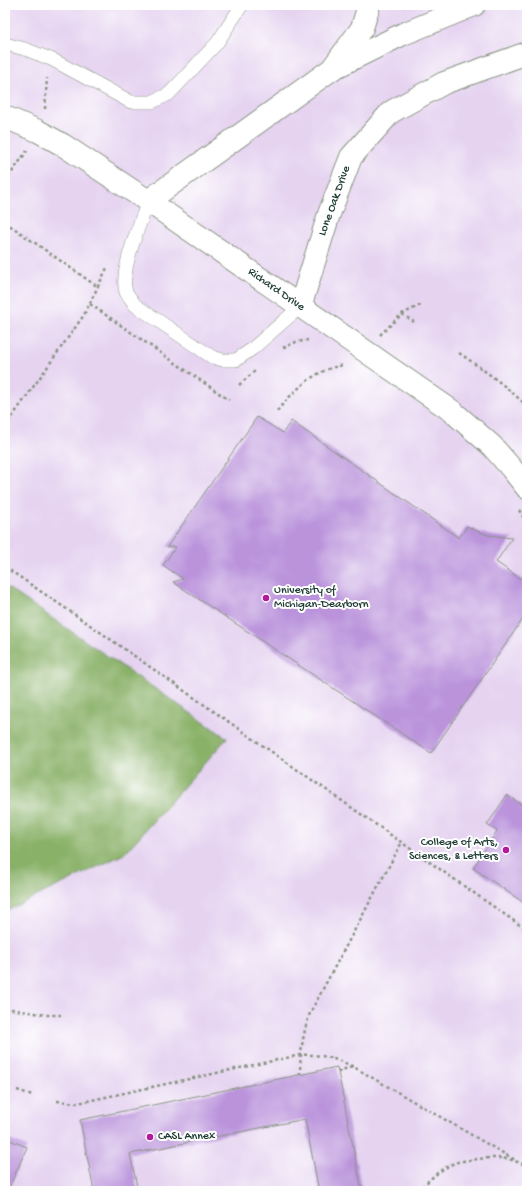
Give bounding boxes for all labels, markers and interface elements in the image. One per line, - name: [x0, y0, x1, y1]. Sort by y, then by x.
- street label: Lone Oak Drive: [316, 163, 354, 238]
- street label: Richard Drive: [245, 265, 308, 315]
- place label: University of Michigan-Dearborn: [274, 584, 369, 612]
- marker: University of Michigan-Dearborn: [261, 593, 271, 603]
- place label: College of Arts, Sciences, & Letters: [409, 836, 499, 864]
- marker: College of Arts, Sciences, & Letters: [501, 845, 511, 855]
- place label: CASL Annex: [158, 1130, 216, 1144]
- marker: CASL Annex: [145, 1132, 155, 1142]

